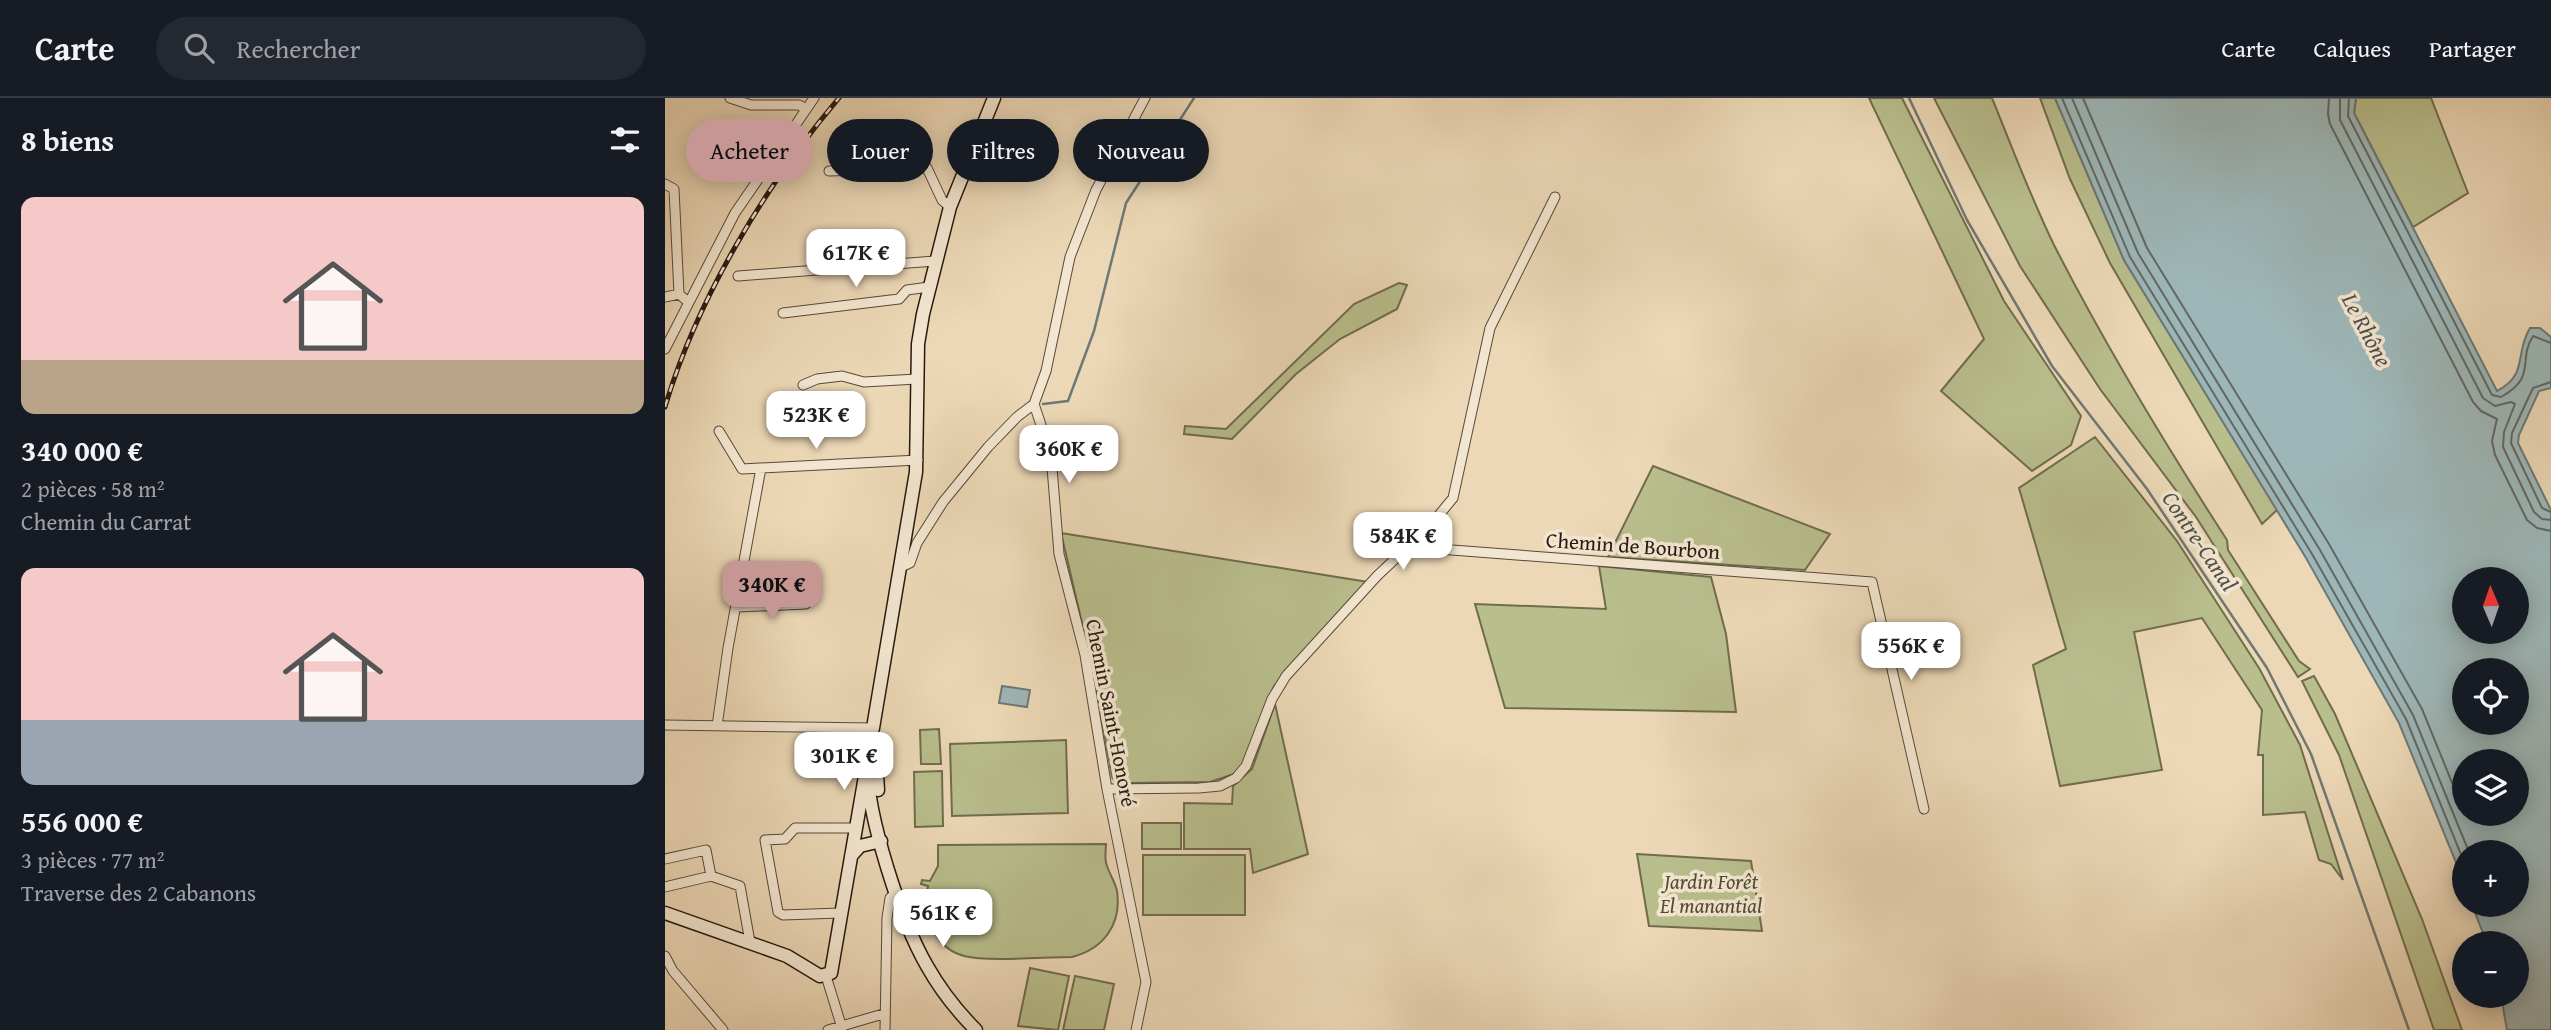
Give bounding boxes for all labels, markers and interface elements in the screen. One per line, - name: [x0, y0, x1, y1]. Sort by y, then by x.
- search box: [156, 17, 646, 80]
- text: Carte: [35, 24, 114, 72]
- icon: search: [180, 29, 218, 67]
- text: Rechercher: [236, 29, 361, 68]
- text: Carte: [2221, 31, 2275, 66]
- text: Calques: [2313, 31, 2391, 66]
- text: Partager: [2429, 31, 2516, 66]
- text: 8 biens: [21, 118, 114, 162]
- chip: Acheter: [686, 119, 813, 182]
- chip: Louer: [827, 119, 933, 182]
- chip: Filtres: [947, 119, 1059, 182]
- chip: Nouveau: [1073, 119, 1209, 182]
- icon: filters: [606, 121, 644, 159]
- pin: 617K €: [799, 230, 913, 289]
- text: 617K €: [822, 235, 890, 268]
- icon: home: [270, 243, 396, 369]
- water label: Le Rhône: [2334, 286, 2401, 372]
- pin: 523K €: [759, 392, 873, 451]
- text: 523K €: [782, 397, 850, 430]
- pin: 360K €: [1012, 426, 1126, 485]
- text: 340 000 €: [21, 428, 143, 472]
- text: 360K €: [1035, 431, 1103, 464]
- text: 2 pièces · 58 m²: [21, 472, 165, 505]
- water label: Contre-Canal: [2155, 484, 2246, 598]
- text: Chemin du Carrat: [21, 505, 191, 538]
- pin: 584K €: [1346, 512, 1460, 572]
- text: 584K €: [1369, 518, 1437, 551]
- street label: Chemin de Bourbon: [1545, 524, 1721, 567]
- pin: 340K €: [715, 561, 829, 621]
- text: 340K €: [738, 567, 806, 600]
- north arrow: [2452, 567, 2529, 644]
- map controls: [2452, 567, 2529, 1008]
- icon: home: [270, 614, 396, 740]
- street label: Chemin Saint-Honoré: [1078, 616, 1145, 810]
- pin: 556K €: [1854, 622, 1968, 682]
- text: 556K €: [1877, 628, 1945, 661]
- button: locate: [2452, 658, 2529, 735]
- pin: 301K €: [787, 732, 901, 792]
- text: 301K €: [810, 738, 878, 771]
- button: layers: [2452, 749, 2529, 826]
- text: 556 000 €: [21, 799, 143, 843]
- button: +: [2452, 840, 2529, 917]
- text: 3 pièces · 77 m²: [21, 843, 165, 876]
- park label: Jardin Forêt El manantial: [1659, 866, 1762, 921]
- text: Traverse des 2 Cabanons: [21, 876, 256, 909]
- pin: 561K €: [886, 890, 1000, 949]
- text: 561K €: [909, 895, 977, 928]
- button: −: [2452, 931, 2529, 1008]

